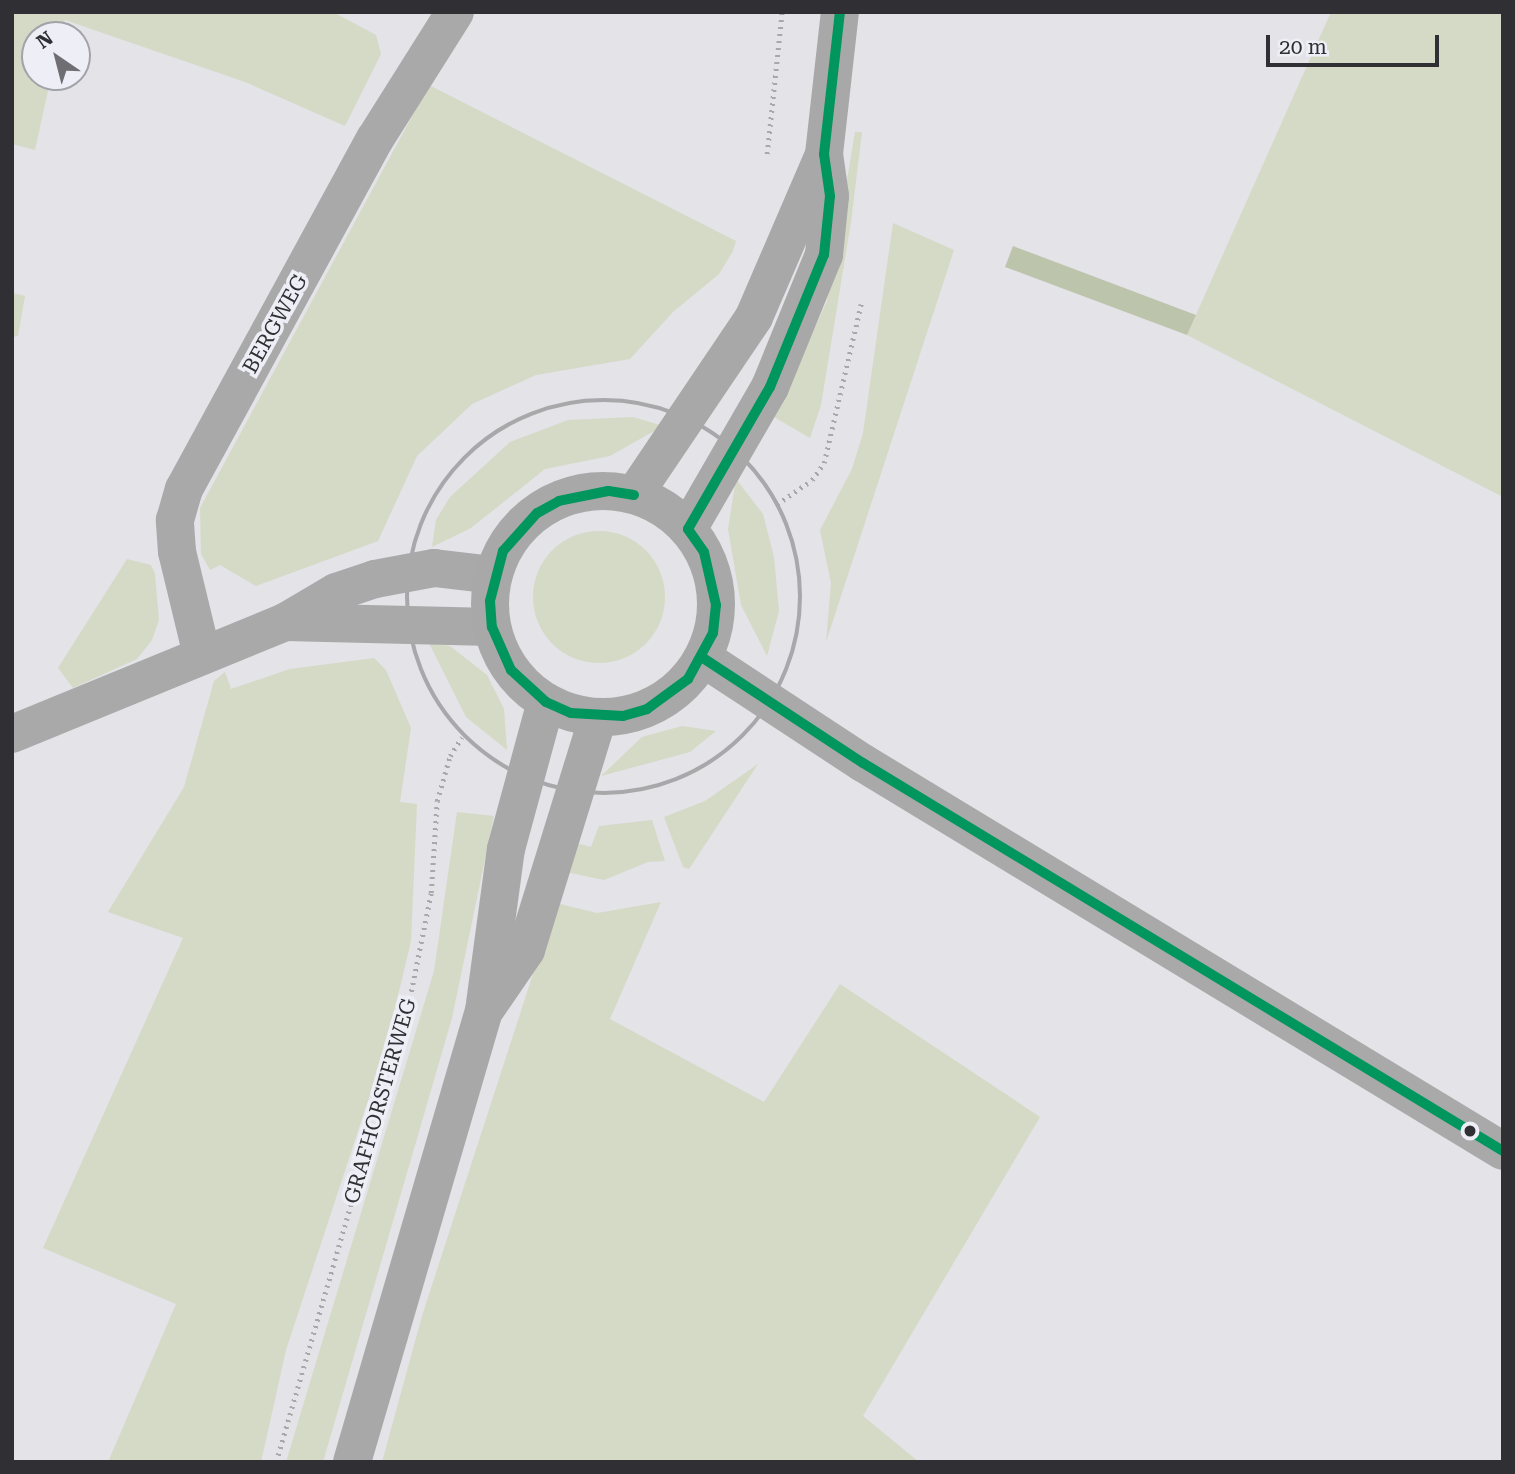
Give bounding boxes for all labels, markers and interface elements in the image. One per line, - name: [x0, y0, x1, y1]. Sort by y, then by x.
- north arrow: [21, 21, 91, 91]
- scale bar: [1270, 21, 1443, 65]
- text: N: [32, 26, 57, 54]
- text: 20 m: [1279, 35, 1327, 59]
- street label: BERGWEG: [238, 270, 312, 378]
- street label: GRAFHORSTERWEG: [339, 995, 421, 1207]
- unlabelled marker: [1463, 1124, 1477, 1138]

